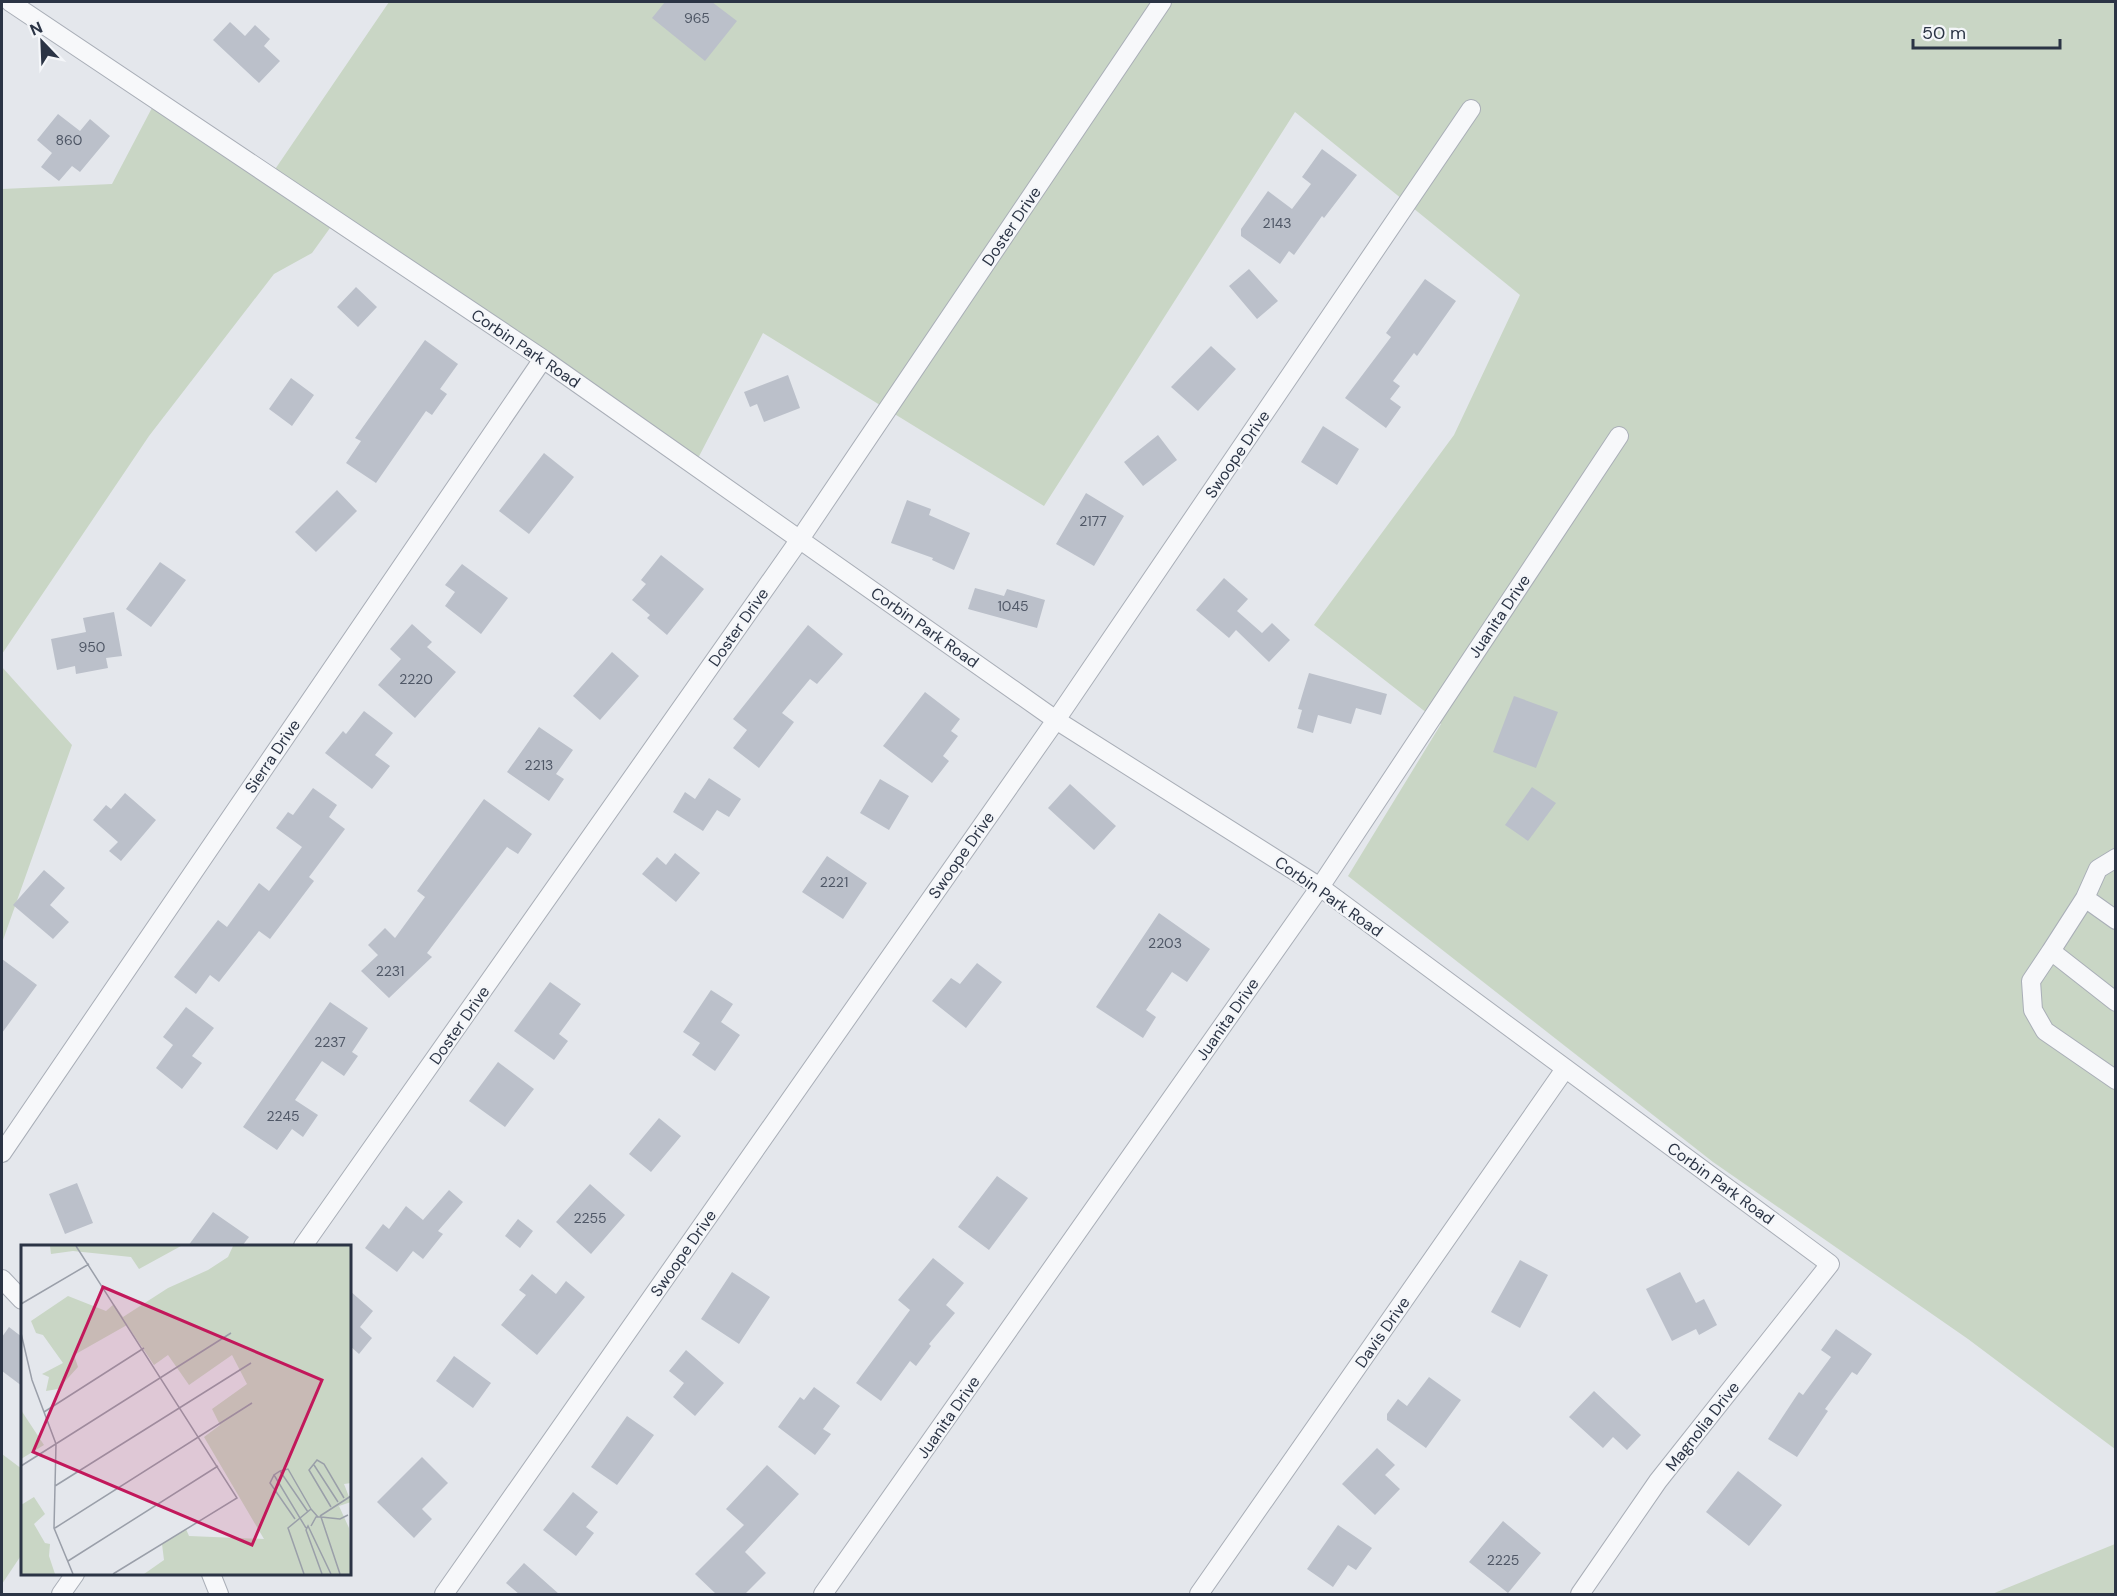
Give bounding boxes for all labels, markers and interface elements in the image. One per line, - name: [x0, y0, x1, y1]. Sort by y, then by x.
- house number: 965: [684, 9, 710, 27]
- north arrow: [12, 12, 72, 72]
- scale bar: [1913, 12, 2060, 50]
- text: N: [27, 17, 46, 41]
- text: 50 m: [1922, 21, 1966, 45]
- house number: 860: [56, 131, 82, 149]
- street label: Doster Drive: [977, 183, 1046, 270]
- house number: 2143: [1262, 214, 1292, 232]
- street label: Corbin Park Road: [467, 304, 584, 393]
- street label: Swoope Drive: [1200, 406, 1274, 502]
- house number: 2177: [1079, 512, 1107, 530]
- street label: Juanita Drive: [1464, 571, 1535, 662]
- street label: Corbin Park Road: [867, 582, 983, 673]
- street label: Doster Drive: [704, 584, 773, 671]
- house number: 1045: [998, 597, 1028, 615]
- house number: 950: [79, 638, 105, 656]
- house number: 2220: [399, 670, 433, 688]
- street label: Sierra Drive: [240, 715, 305, 797]
- house number: 2213: [525, 756, 553, 774]
- street label: Swoope Drive: [924, 808, 999, 903]
- street label: Corbin Park Road: [1271, 851, 1387, 942]
- house number: 2221: [820, 873, 848, 891]
- house number: 2203: [1148, 934, 1182, 952]
- house number: 2231: [376, 962, 404, 980]
- street label: Juanita Drive: [1191, 974, 1264, 1065]
- street label: Doster Drive: [425, 982, 494, 1069]
- house number: 2237: [314, 1033, 346, 1051]
- house number: 2245: [267, 1107, 299, 1125]
- street label: Corbin Park Road: [1663, 1138, 1778, 1229]
- street label: Swoope Drive: [646, 1206, 721, 1301]
- house number: 2255: [573, 1209, 607, 1227]
- inset map: [21, 1245, 351, 1575]
- street label: Davis Drive: [1350, 1293, 1414, 1372]
- street label: Juanita Drive: [912, 1372, 985, 1463]
- street label: Magnolia Drive: [1661, 1377, 1744, 1475]
- house number: 2225: [1487, 1551, 1519, 1569]

